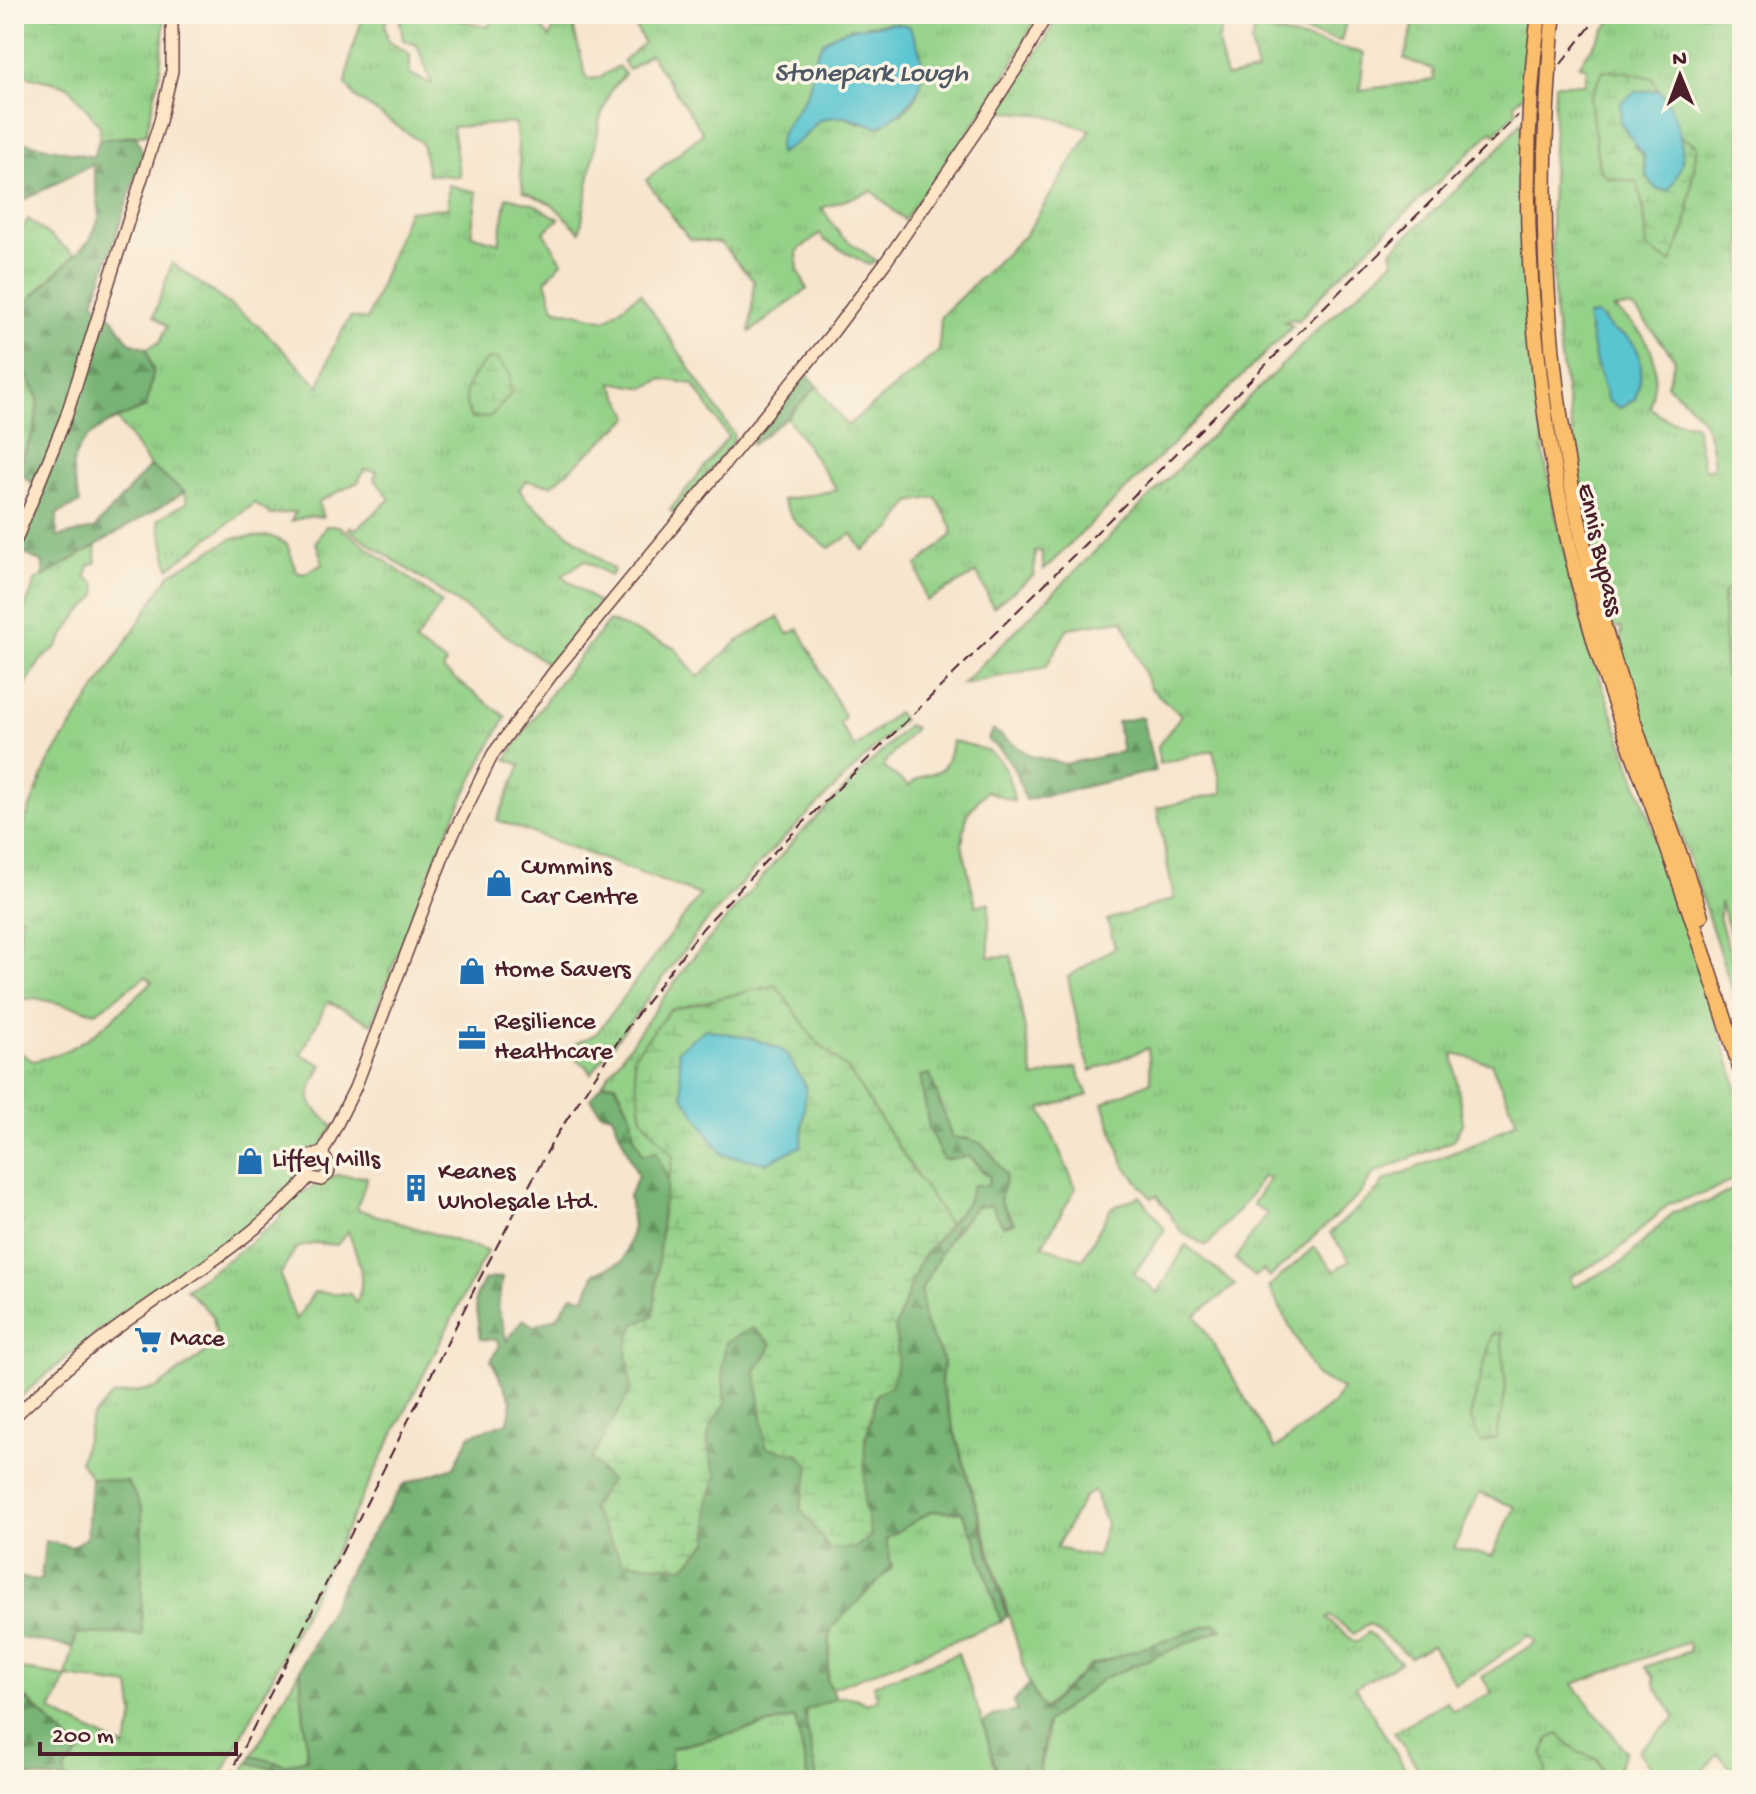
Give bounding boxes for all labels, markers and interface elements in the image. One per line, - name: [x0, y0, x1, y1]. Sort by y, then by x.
- north arrow: [1640, 36, 1720, 116]
- text: N: [1672, 47, 1687, 73]
- water label: Stonepark Lough: [774, 58, 969, 91]
- street label: Ennis Bypass: [1568, 481, 1629, 621]
- place label: Cummins Car Centre: [521, 853, 639, 914]
- shop icon: Cummins Car Centre: [484, 868, 514, 898]
- shop icon: Home Savers: [457, 956, 487, 986]
- place label: Home Savers: [494, 956, 632, 987]
- place label: Resilience Healthcare: [494, 1008, 613, 1069]
- office icon: Resilience Healthcare: [457, 1023, 487, 1053]
- shop icon: Liffey Mills: [235, 1146, 265, 1176]
- place label: Liffey Mills: [272, 1146, 382, 1177]
- place label: Keanes Wholesale Ltd.: [438, 1158, 600, 1219]
- building icon: Keanes Wholesale Ltd.: [401, 1173, 431, 1203]
- supermarket icon: Mace: [133, 1325, 163, 1355]
- place label: Mace: [170, 1325, 225, 1356]
- scale bar: [40, 1706, 236, 1756]
- text: 200 m: [52, 1723, 114, 1752]

